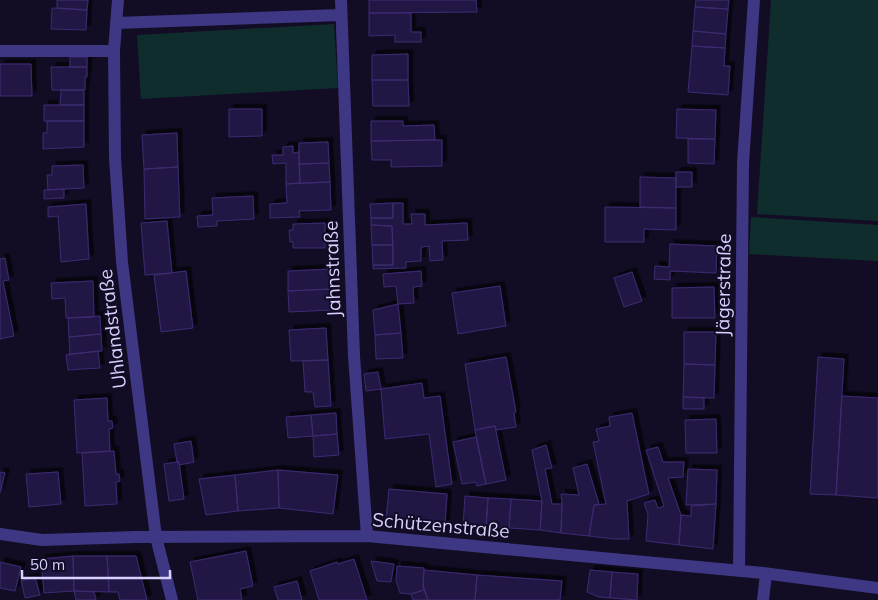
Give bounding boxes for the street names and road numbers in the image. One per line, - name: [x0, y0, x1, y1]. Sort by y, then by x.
- street label: Jahnstraße: [318, 220, 346, 318]
- street label: Jägerstraße: [710, 233, 736, 337]
- street label: Uhlandstraße: [93, 268, 131, 390]
- street label: Schützenstraße: [371, 507, 511, 543]

